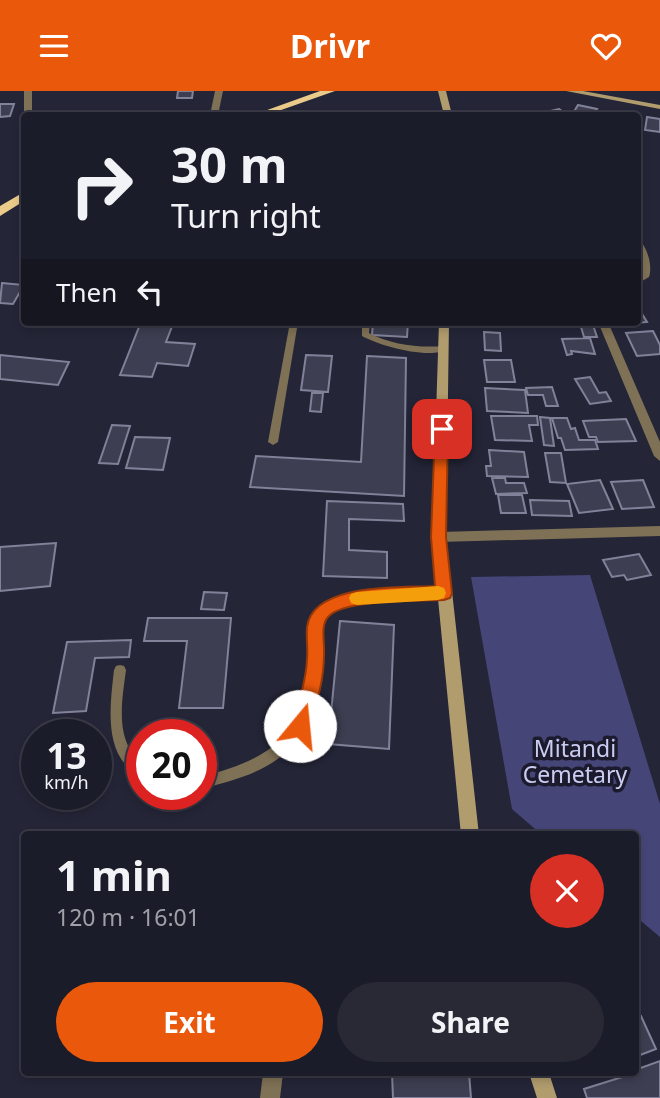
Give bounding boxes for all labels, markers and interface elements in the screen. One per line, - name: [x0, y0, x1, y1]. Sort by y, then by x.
- text: Drivr: [290, 24, 370, 67]
- icon: menu: [35, 27, 73, 65]
- icon: heart: [587, 27, 625, 65]
- text: 30 m: [171, 131, 288, 197]
- icon: right: [56, 140, 147, 231]
- text: Turn right: [171, 194, 321, 237]
- icon: left: [131, 273, 169, 311]
- text: Then: [56, 274, 117, 310]
- pin: [412, 399, 472, 459]
- icon: arrive: [423, 410, 461, 448]
- position arrow: [263, 689, 337, 763]
- speed limit sign: 20: [126, 719, 217, 810]
- text: 13: [46, 732, 87, 779]
- park label: Mitandi Cemetary: [523, 732, 627, 790]
- text: km/h: [44, 770, 89, 794]
- text: 1 min: [56, 846, 172, 903]
- button: close: [530, 854, 604, 928]
- text: 120 m · 16:01: [56, 901, 200, 933]
- button: Exit: [56, 982, 323, 1062]
- button: Share: [337, 982, 604, 1062]

